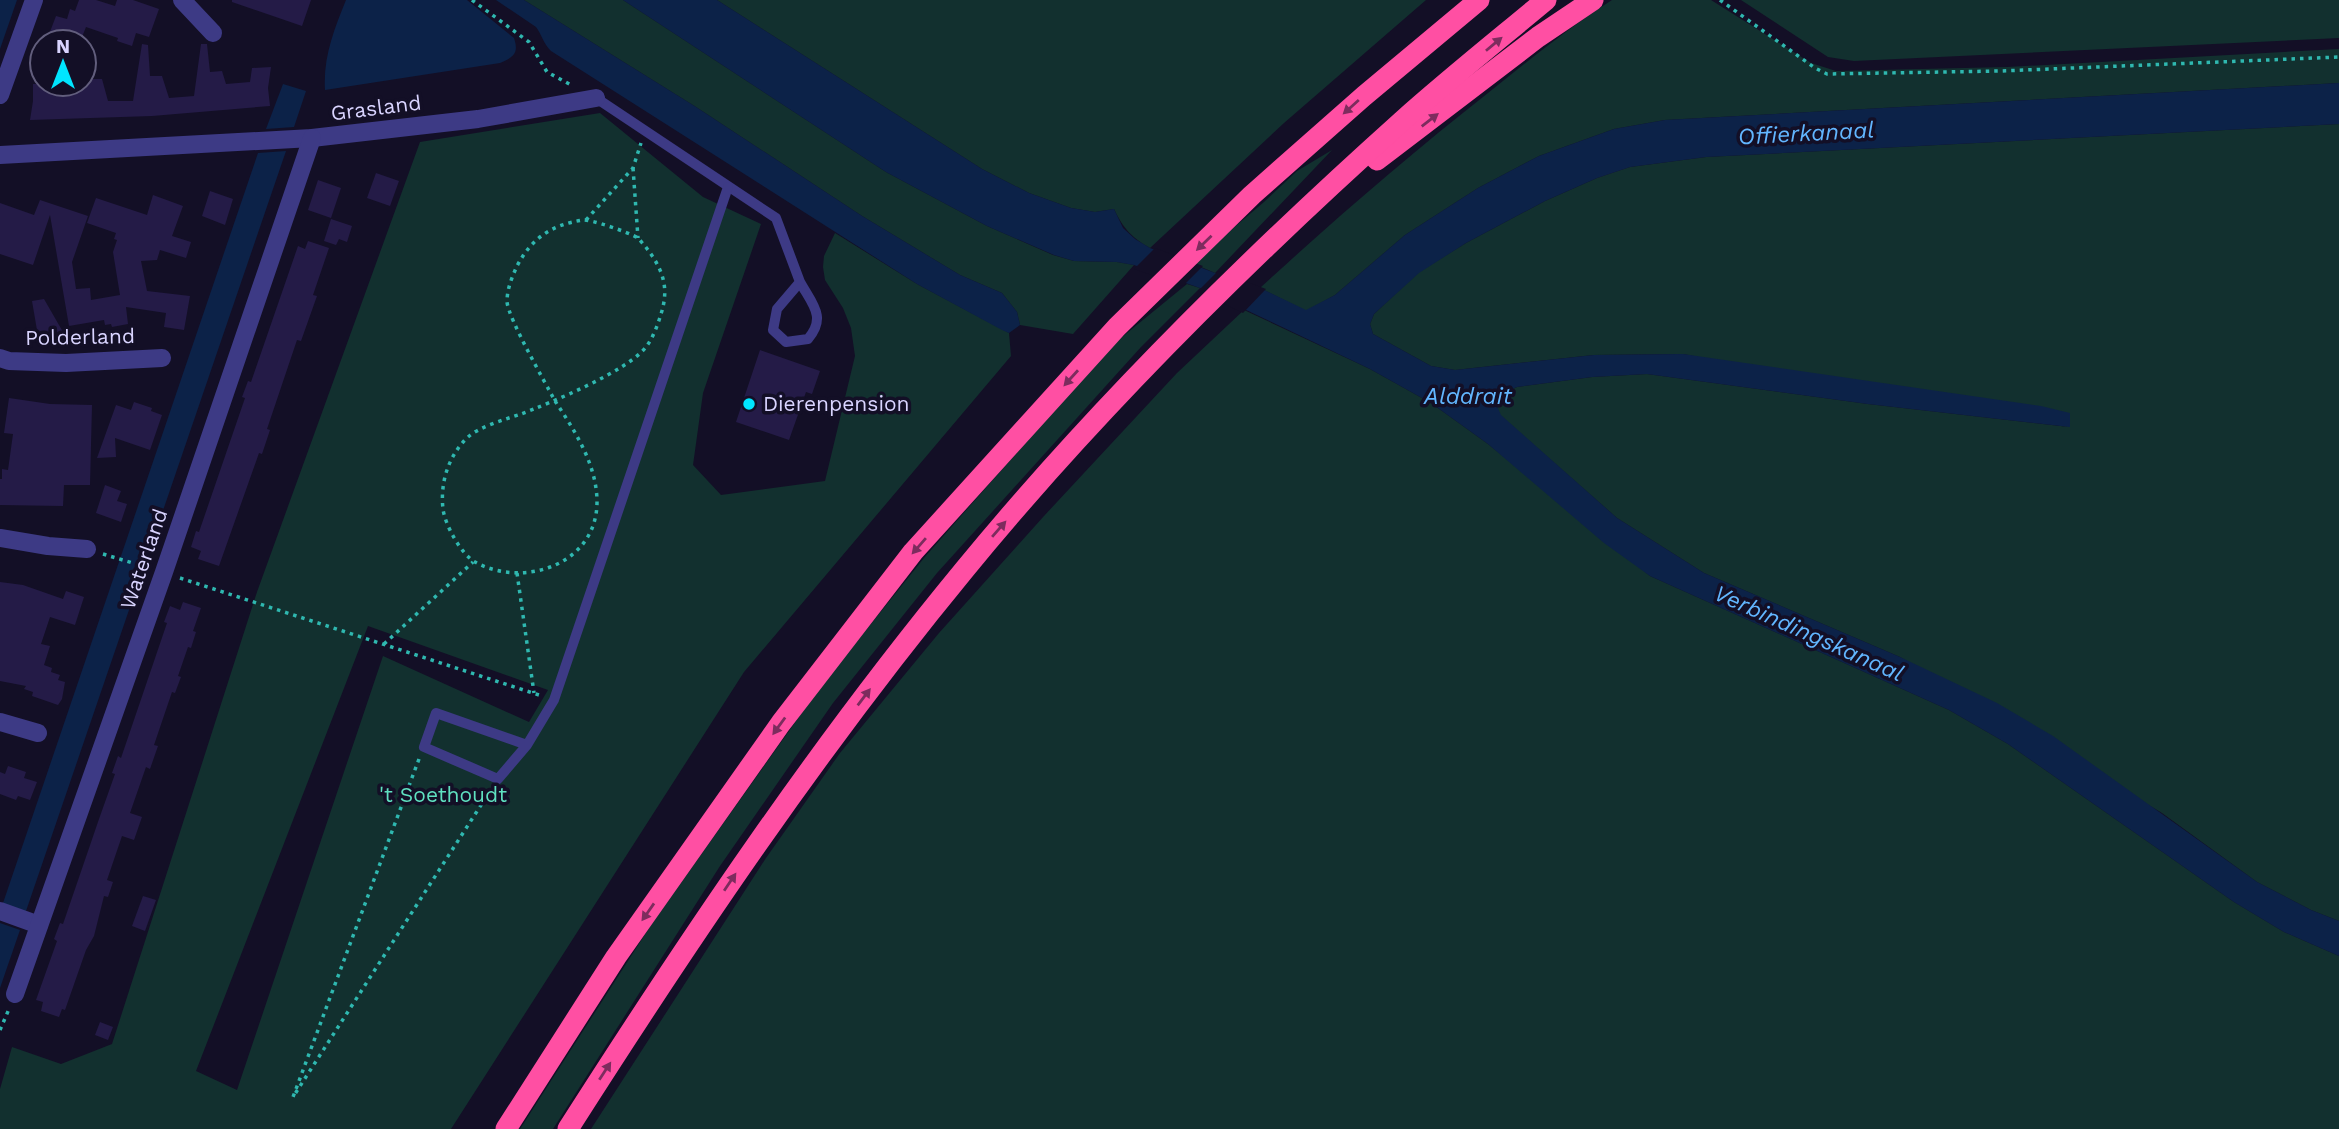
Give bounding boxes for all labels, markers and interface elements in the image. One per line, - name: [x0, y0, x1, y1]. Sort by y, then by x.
- north arrow: [28, 28, 98, 98]
- text: N: [56, 35, 70, 58]
- one-way arrow: [1485, 36, 1503, 52]
- street label: Grasland: [329, 90, 423, 125]
- one-way arrow: [1343, 99, 1360, 114]
- one-way arrow: [1420, 113, 1438, 128]
- water label: Offierkanaal: [1737, 116, 1875, 151]
- one-way arrow: [1195, 234, 1212, 251]
- street label: Polderland: [25, 323, 135, 350]
- one-way arrow: [1064, 369, 1080, 386]
- water label: Alddrait: [1423, 383, 1513, 410]
- place label: Dierenpension: [763, 391, 910, 416]
- marker: Dierenpension: [741, 396, 757, 412]
- street label: Waterland: [115, 505, 172, 612]
- one-way arrow: [991, 520, 1007, 538]
- one-way arrow: [912, 538, 927, 555]
- water label: Verbindingskanaal: [1710, 580, 1908, 687]
- one-way arrow: [856, 689, 871, 707]
- one-way arrow: [772, 717, 786, 735]
- park label: 't Soethoudt: [379, 782, 507, 807]
- one-way arrow: [723, 872, 736, 891]
- one-way arrow: [641, 903, 655, 921]
- one-way arrow: [598, 1062, 611, 1081]

